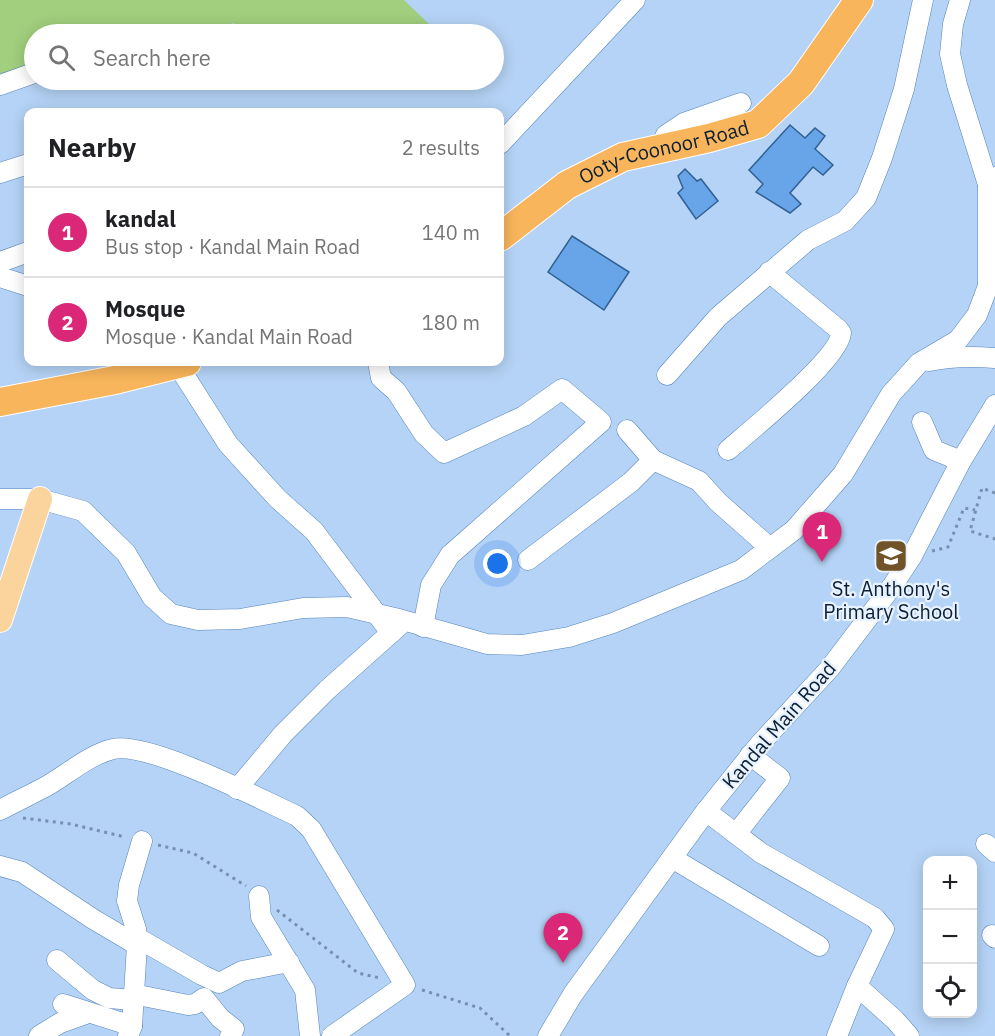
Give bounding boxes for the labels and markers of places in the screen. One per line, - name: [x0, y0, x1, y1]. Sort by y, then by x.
- pin: 1: [802, 512, 842, 562]
- school or university icon: St. Anthony's Primary School: [873, 538, 909, 574]
- place label: St. Anthony's Primary School: [823, 575, 959, 625]
- pin: 2: [544, 914, 582, 963]

